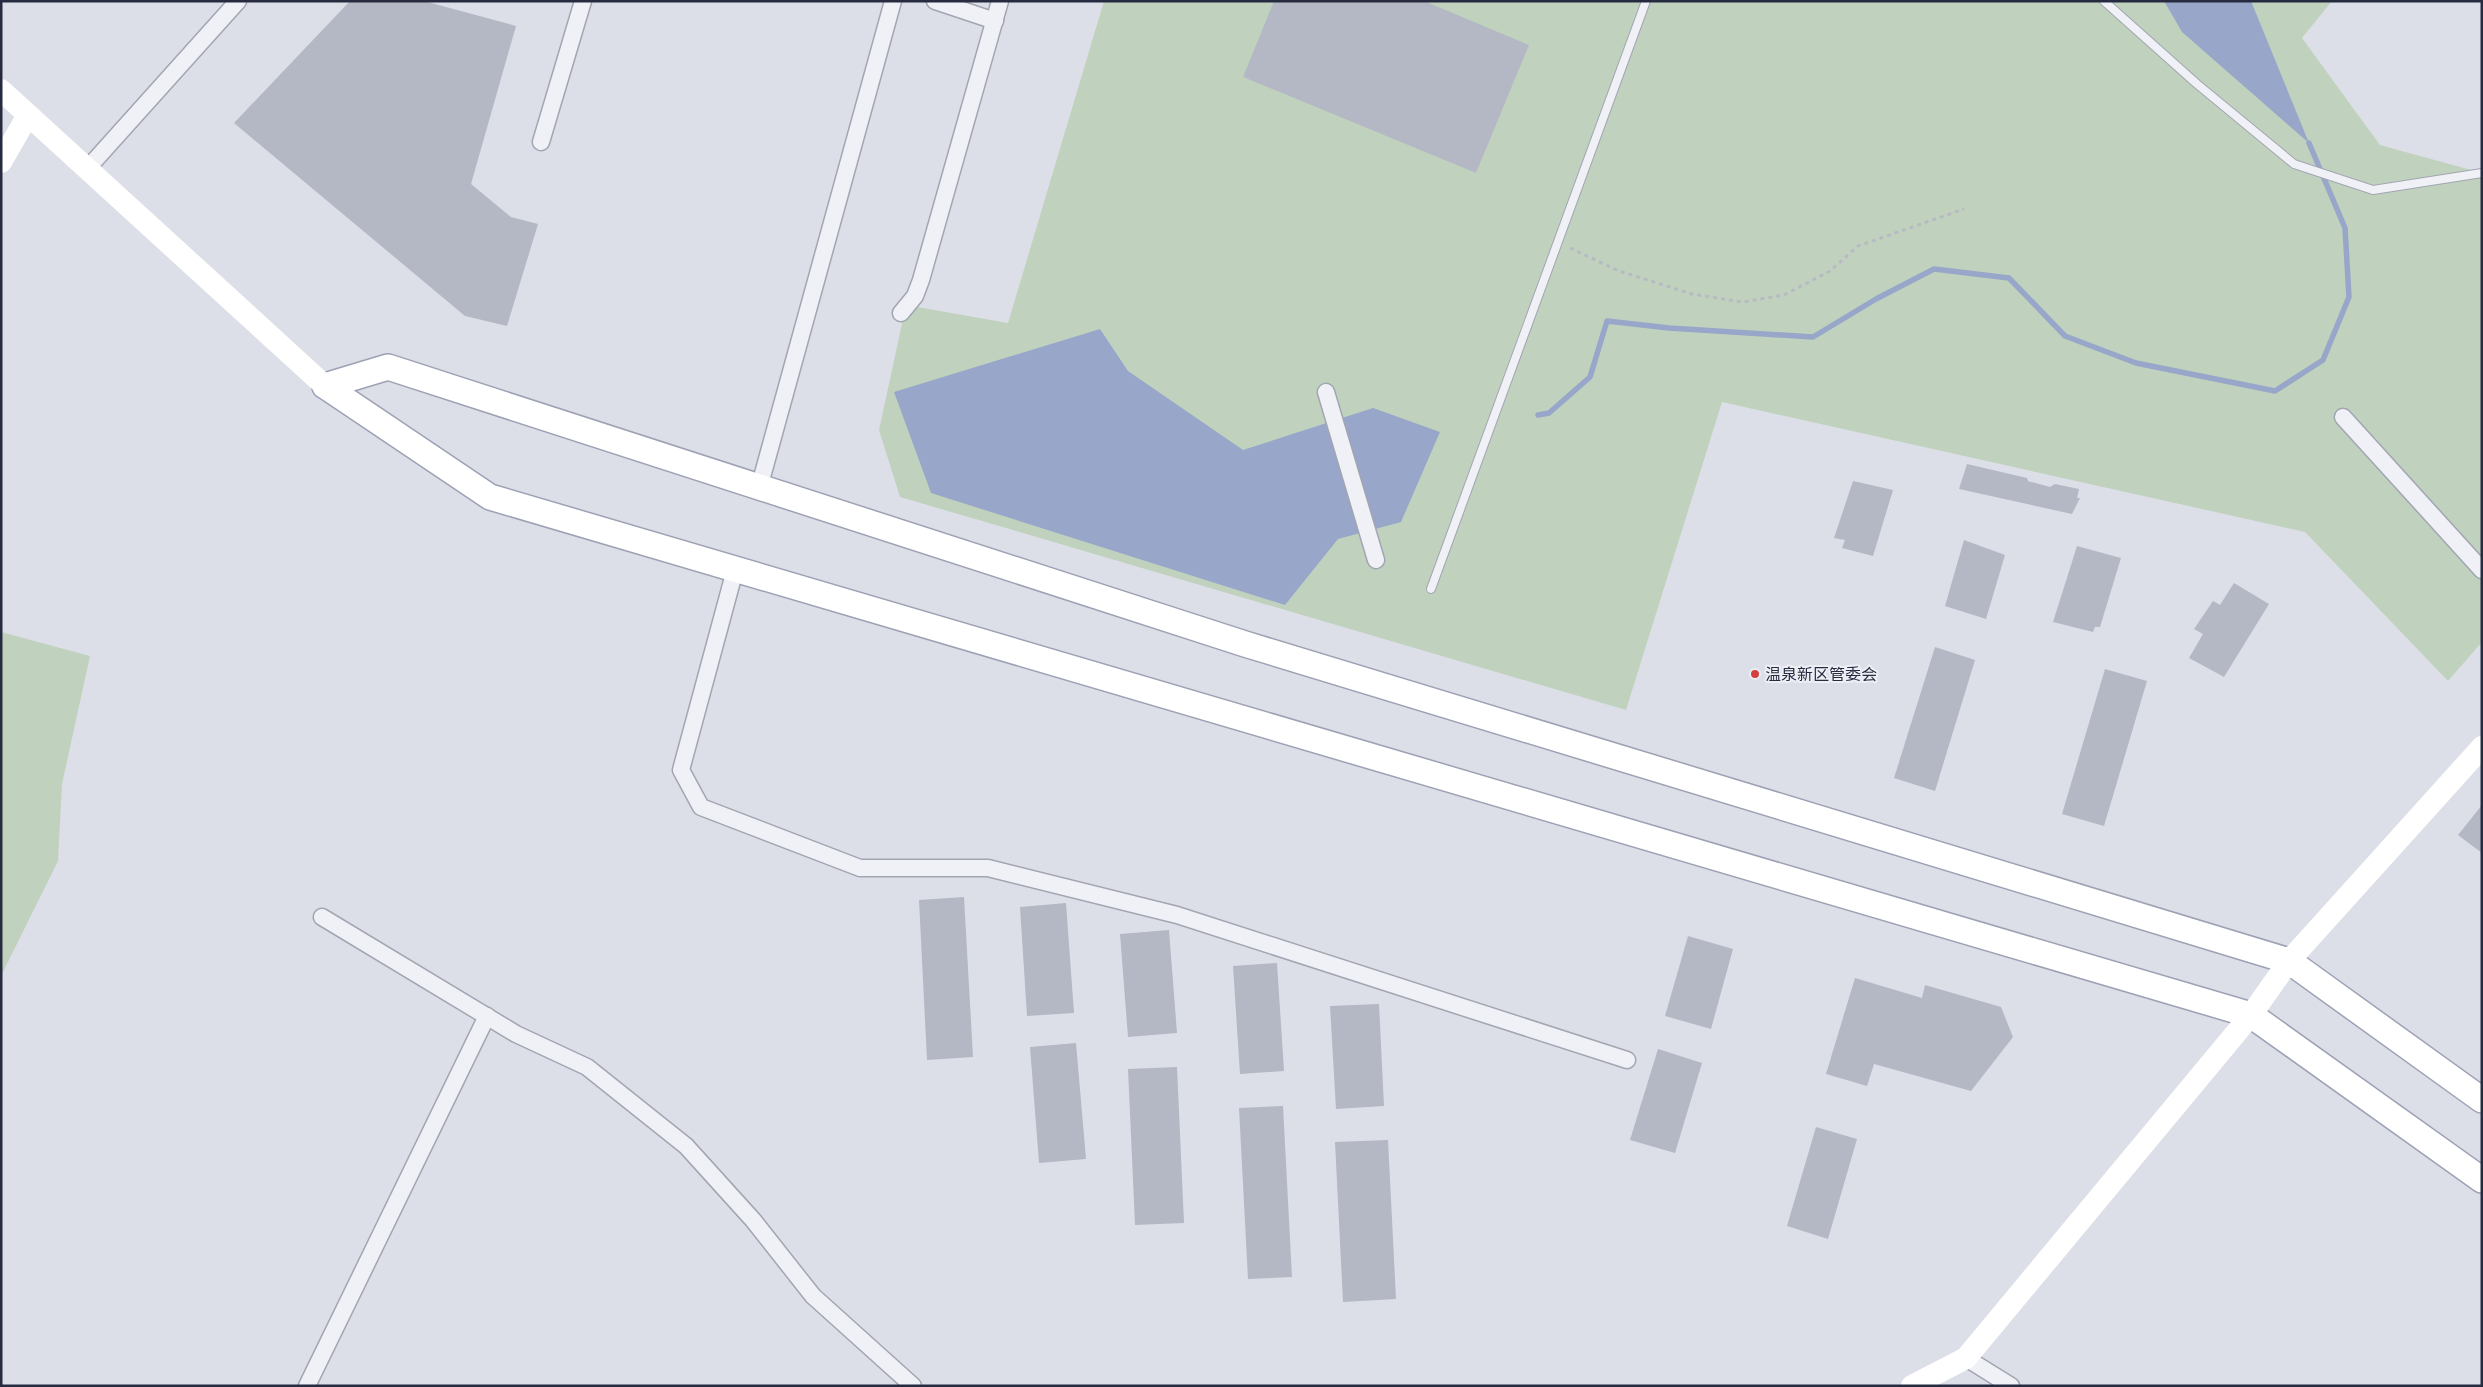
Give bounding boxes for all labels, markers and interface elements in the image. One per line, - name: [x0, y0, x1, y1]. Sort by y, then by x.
- place label: 温泉新区管委会: [1765, 663, 1877, 686]
- marker: 温泉新区管委会: [1749, 668, 1761, 680]

